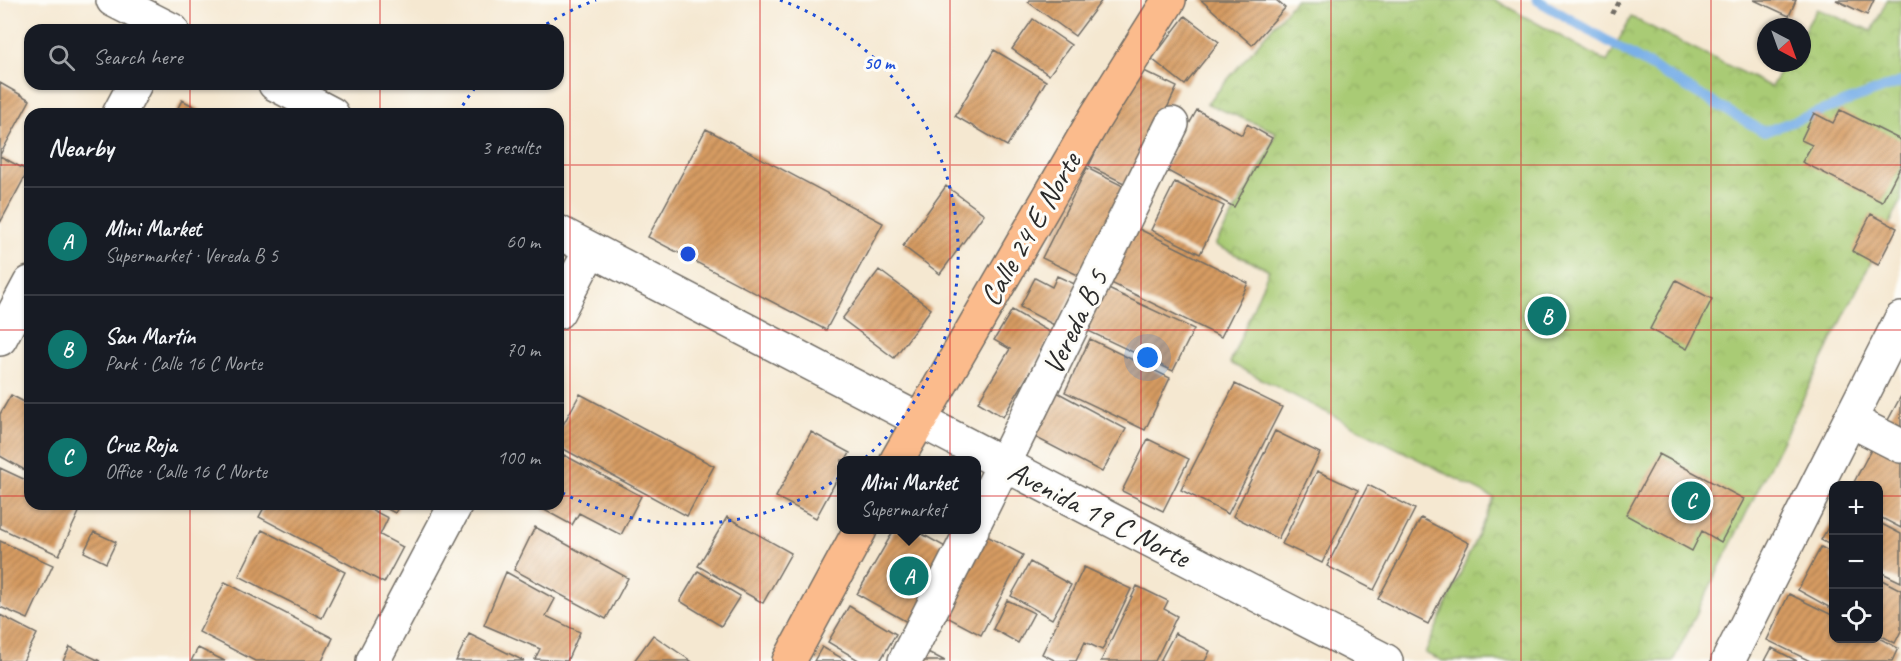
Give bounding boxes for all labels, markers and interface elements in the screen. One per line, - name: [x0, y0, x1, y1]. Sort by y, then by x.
- north arrow: [1757, 18, 1811, 72]
- search box: [24, 24, 564, 90]
- icon: search: [45, 41, 78, 74]
- text: Search here: [93, 43, 183, 71]
- text: 50 m: [864, 52, 896, 74]
- text: Nearby: [48, 131, 113, 164]
- text: 3 results: [481, 135, 540, 160]
- street label: Calle 24 E Norte: [971, 144, 1090, 312]
- text: Mini Market: [105, 215, 201, 243]
- text: A: [62, 229, 73, 254]
- text: 60 m: [506, 229, 540, 254]
- text: Supermarket · Vereda B 5: [105, 243, 278, 268]
- centre of rings: [678, 244, 698, 264]
- street label: Vereda B 5: [1033, 262, 1117, 381]
- pin: B: [1528, 294, 1566, 338]
- text: San Martín: [105, 323, 195, 351]
- text: B: [62, 337, 73, 362]
- text: 70 m: [506, 337, 540, 362]
- your location: [1133, 343, 1162, 372]
- text: Park · Calle 16 C Norte: [105, 351, 262, 376]
- text: Cruz Roja: [105, 431, 177, 459]
- text: C: [63, 445, 72, 470]
- text: 100 m: [497, 445, 540, 470]
- street label: Avenida 19 C Norte: [1002, 452, 1198, 577]
- popup: [837, 456, 981, 534]
- text: Office · Calle 16 C Norte: [105, 459, 267, 484]
- text: Mini Market: [861, 469, 957, 497]
- pin: C: [1672, 478, 1710, 524]
- map controls: [1829, 481, 1883, 643]
- button: +: [1829, 481, 1883, 535]
- text: Supermarket: [861, 497, 946, 522]
- button: −: [1829, 535, 1883, 589]
- pin: A: [890, 554, 928, 598]
- button: locate: [1829, 589, 1883, 643]

